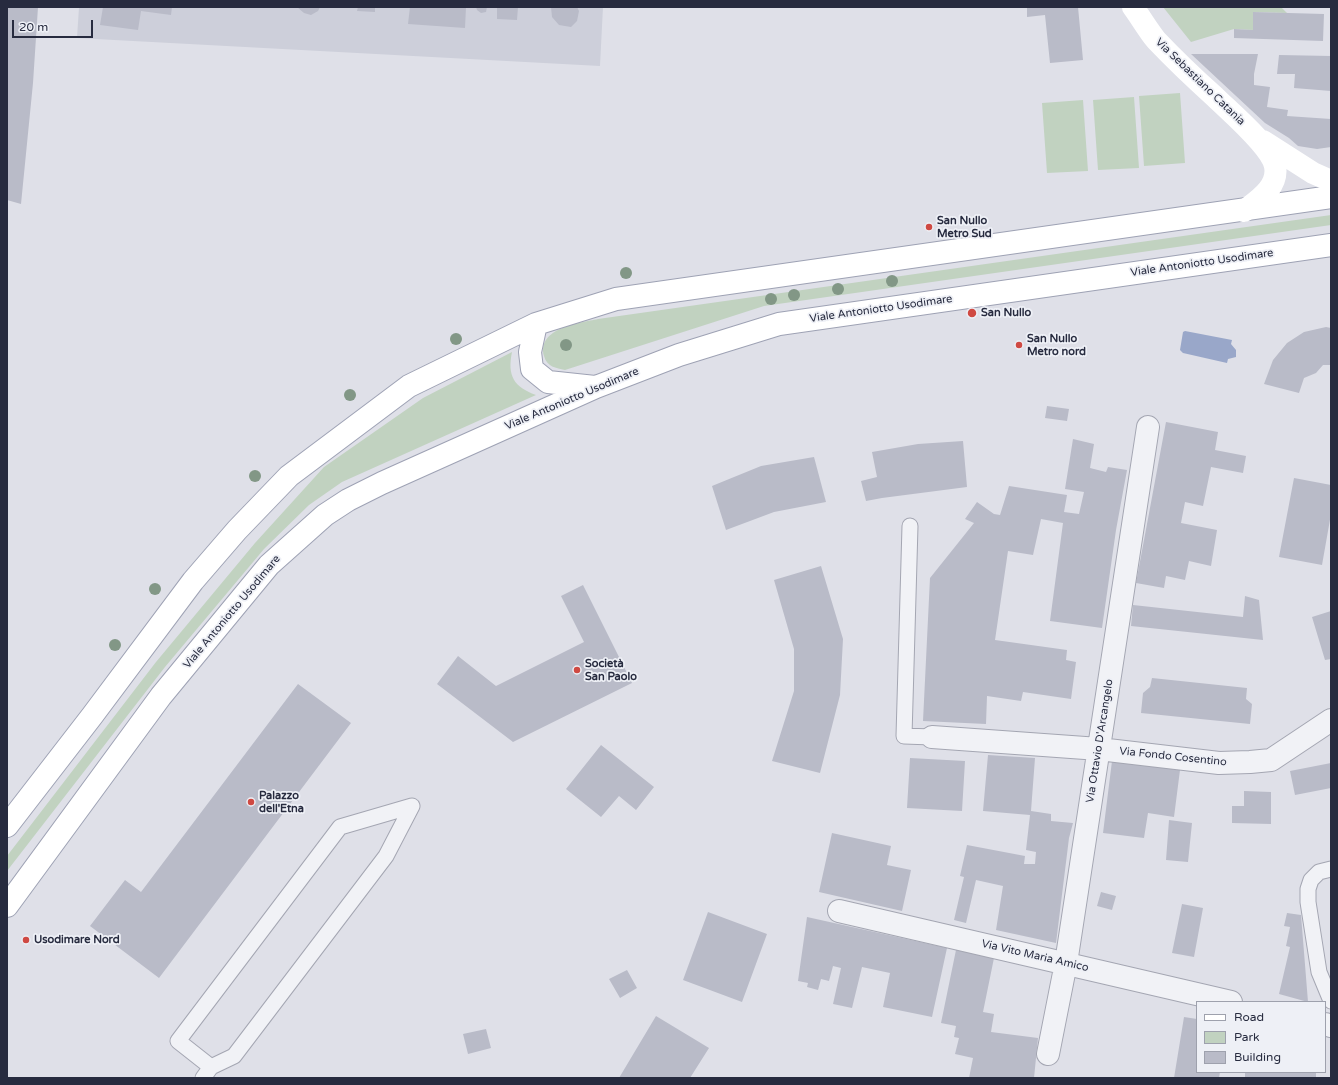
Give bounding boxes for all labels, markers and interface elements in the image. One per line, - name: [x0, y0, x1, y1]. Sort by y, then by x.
- scale bar: [14, 12, 95, 38]
- text: 20 m: [19, 20, 48, 34]
- street label: Via Sebastiano Catania: [1152, 36, 1248, 128]
- place label: San Nullo Metro Sud: [937, 214, 992, 240]
- marker: San Nullo Metro Sud: [924, 222, 934, 232]
- street label: Viale Antoniotto Usodimare: [1130, 246, 1274, 280]
- street label: Viale Antoniotto Usodimare: [809, 292, 953, 326]
- place label: San Nullo: [981, 306, 1031, 320]
- marker: San Nullo: [966, 307, 978, 319]
- place label: San Nullo Metro nord: [1027, 332, 1086, 358]
- marker: San Nullo Metro nord: [1014, 340, 1024, 350]
- street label: Viale Antoniotto Usodimare: [503, 365, 641, 433]
- street label: Viale Antoniotto Usodimare: [181, 553, 283, 671]
- place label: Società San Paolo: [585, 657, 637, 683]
- marker: Società San Paolo: [572, 665, 582, 675]
- street label: Via Ottavio D'Arcangelo: [1084, 678, 1116, 804]
- street label: Via Fondo Cosentino: [1119, 745, 1227, 769]
- place label: Palazzo dell'Etna: [259, 789, 304, 815]
- marker: Palazzo dell'Etna: [246, 797, 256, 807]
- place label: Usodimare Nord: [34, 933, 120, 947]
- marker: Usodimare Nord: [21, 935, 31, 945]
- street label: Via Vito Maria Amico: [980, 937, 1090, 975]
- legend: [1196, 1001, 1326, 1073]
- text: Road: [1234, 1010, 1264, 1024]
- text: Park: [1234, 1030, 1260, 1044]
- text: Building: [1234, 1050, 1281, 1064]

